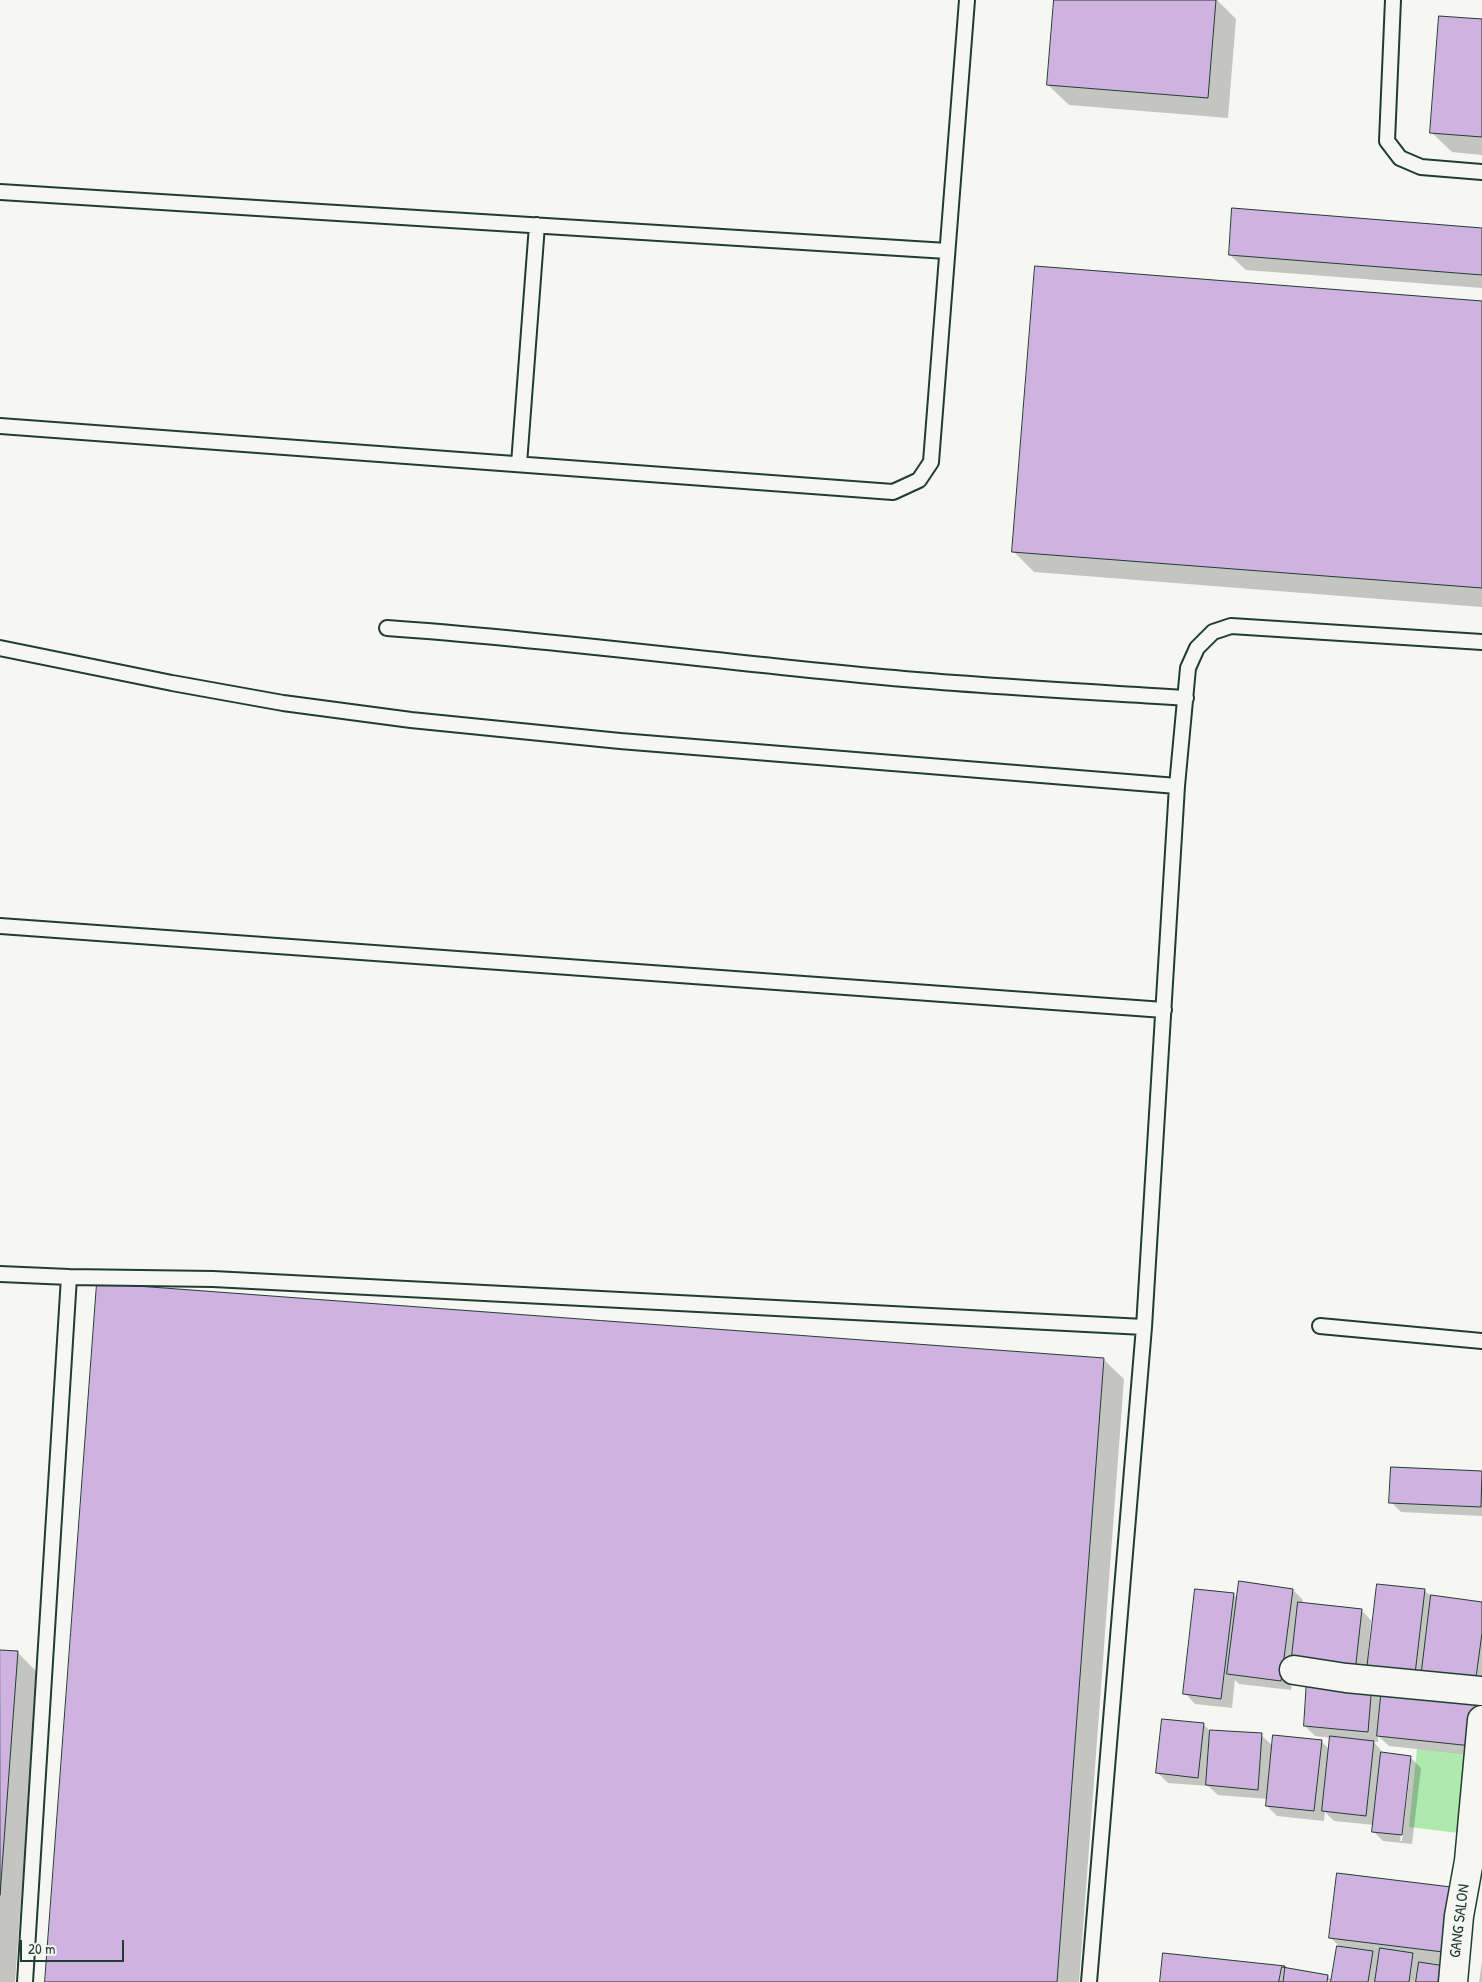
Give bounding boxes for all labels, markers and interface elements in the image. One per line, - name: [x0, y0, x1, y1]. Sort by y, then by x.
- street label: GANG SALON: [1446, 1883, 1474, 1959]
- scale bar: [22, 1930, 126, 1962]
- text: 20 m: [28, 1938, 55, 1959]

